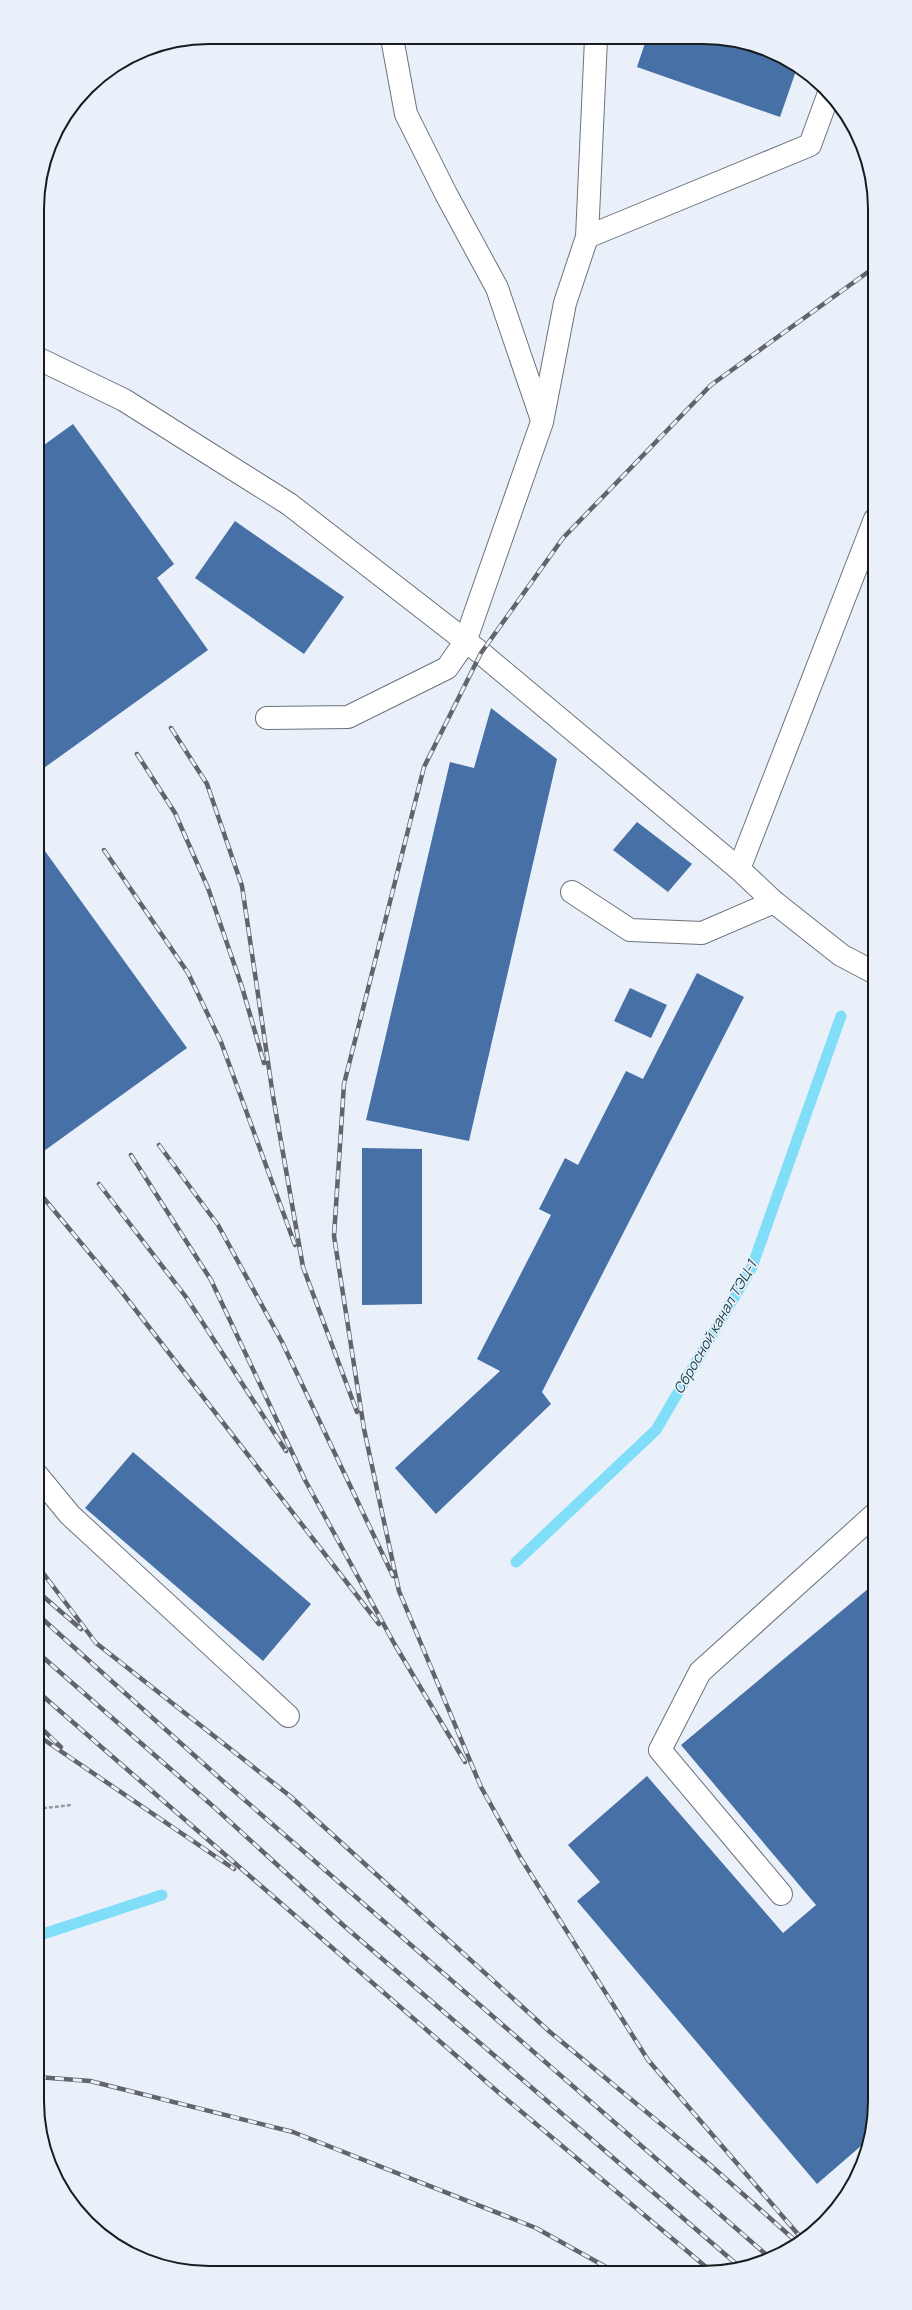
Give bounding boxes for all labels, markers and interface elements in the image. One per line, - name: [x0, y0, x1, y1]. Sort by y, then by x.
- water label: Сбросной канал ТЭЦ-1: [669, 1255, 761, 1397]

